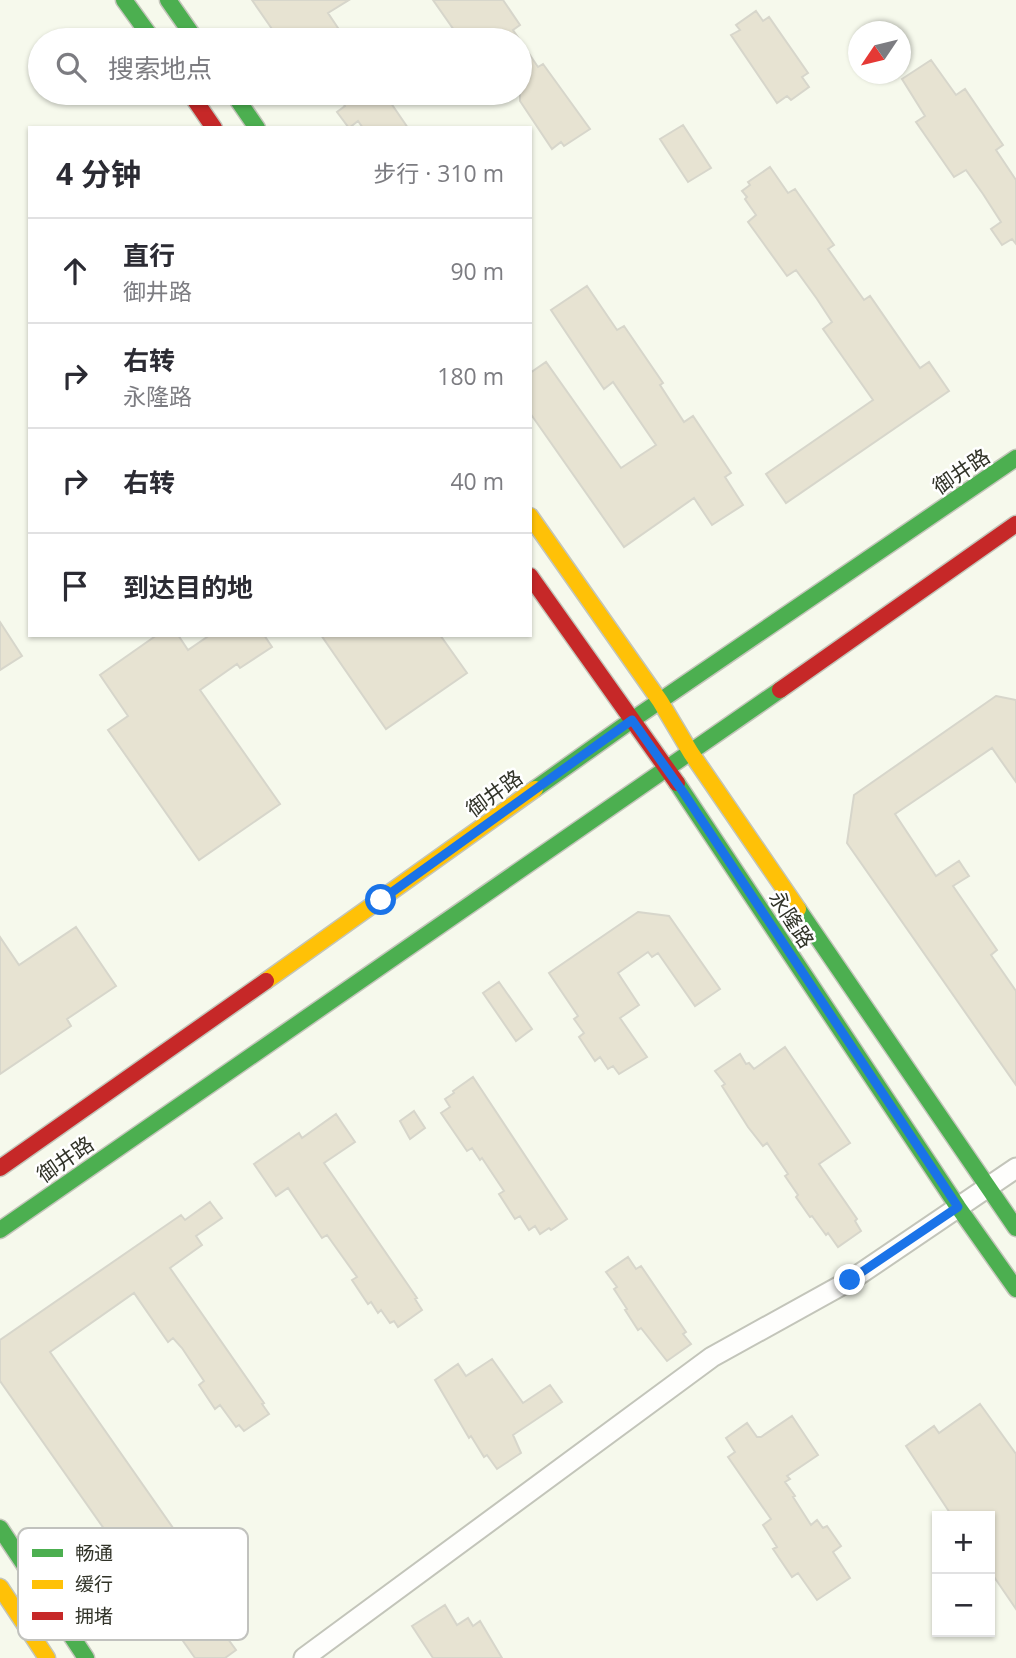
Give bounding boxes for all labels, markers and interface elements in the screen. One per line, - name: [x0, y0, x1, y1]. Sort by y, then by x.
- north arrow: [848, 21, 911, 84]
- search box: [28, 28, 532, 105]
- icon: search: [52, 48, 90, 86]
- text: 搜索地点: [108, 50, 212, 86]
- text: 4 分钟: [56, 153, 141, 194]
- text: 步行 · 310 m: [373, 157, 504, 189]
- text: 直行: [123, 237, 175, 273]
- icon: ahead: [56, 252, 94, 290]
- text: 90 m: [450, 255, 504, 287]
- text: 御井路: [123, 275, 192, 307]
- text: 右转: [123, 342, 175, 378]
- icon: right: [56, 357, 94, 395]
- text: 180 m: [437, 360, 504, 392]
- text: 永隆路: [123, 380, 192, 412]
- street label: 御井路: [927, 442, 995, 500]
- icon: right: [56, 462, 94, 500]
- text: 右转: [123, 464, 175, 500]
- text: 40 m: [450, 465, 504, 497]
- icon: arrive: [56, 567, 94, 605]
- text: 到达目的地: [123, 569, 253, 605]
- street label: 御井路: [460, 763, 528, 823]
- route start: [365, 884, 396, 915]
- street label: 永隆路: [763, 885, 821, 953]
- street label: 御井路: [31, 1129, 99, 1189]
- route end: [834, 1264, 865, 1295]
- map controls: [932, 1511, 995, 1637]
- button: +: [932, 1511, 995, 1574]
- legend: [18, 1528, 248, 1640]
- text: 畅通: [75, 1540, 113, 1566]
- text: 缓行: [75, 1571, 113, 1597]
- button: −: [932, 1574, 995, 1637]
- text: 拥堵: [75, 1603, 113, 1629]

